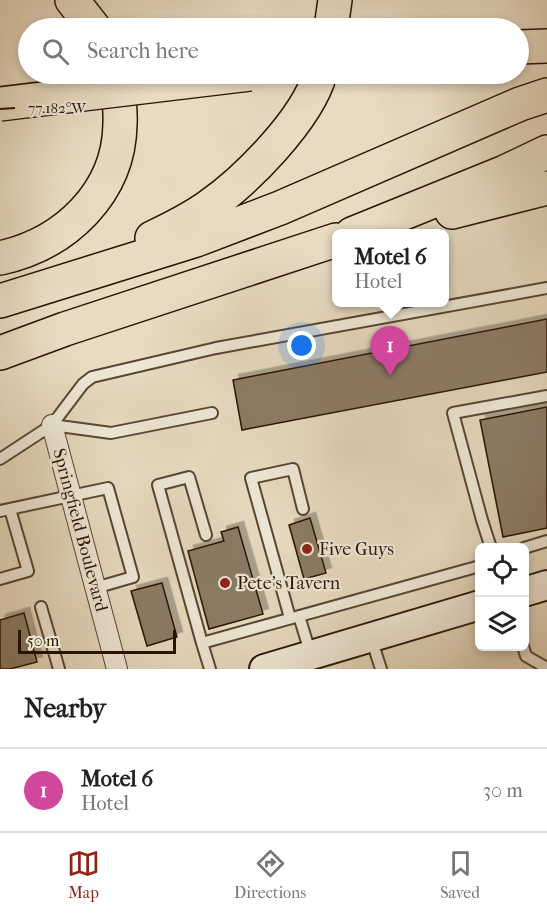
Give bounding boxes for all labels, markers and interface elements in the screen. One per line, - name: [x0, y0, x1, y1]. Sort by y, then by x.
- search box: [18, 18, 529, 84]
- icon: search: [39, 35, 72, 68]
- text: Search here: [87, 38, 199, 64]
- text: 77.182°W: [28, 99, 87, 117]
- popup: [332, 229, 449, 307]
- text: Motel 6: [354, 244, 427, 270]
- text: Hotel: [354, 270, 402, 293]
- pin: 1: [370, 326, 410, 376]
- your location: [287, 331, 316, 360]
- street label: Springfield Boulevard: [48, 446, 112, 614]
- place label: Five Guys: [319, 539, 394, 560]
- marker: Five Guys: [300, 542, 314, 556]
- map controls: [475, 543, 529, 651]
- button: locate: [475, 543, 529, 597]
- place label: Pete's Tavern: [237, 573, 341, 594]
- marker: Pete's Tavern: [218, 576, 232, 590]
- button: layers: [475, 597, 529, 651]
- scale bar: [18, 627, 176, 654]
- text: 50 m: [27, 631, 59, 650]
- text: Nearby: [24, 693, 106, 724]
- text: Motel 6: [81, 766, 153, 792]
- text: 1: [40, 779, 47, 802]
- text: 30 m: [483, 779, 523, 802]
- text: Hotel: [81, 792, 129, 815]
- tab: Map: [67, 847, 100, 902]
- tab: Directions: [234, 847, 306, 902]
- tab: Saved: [440, 847, 480, 902]

